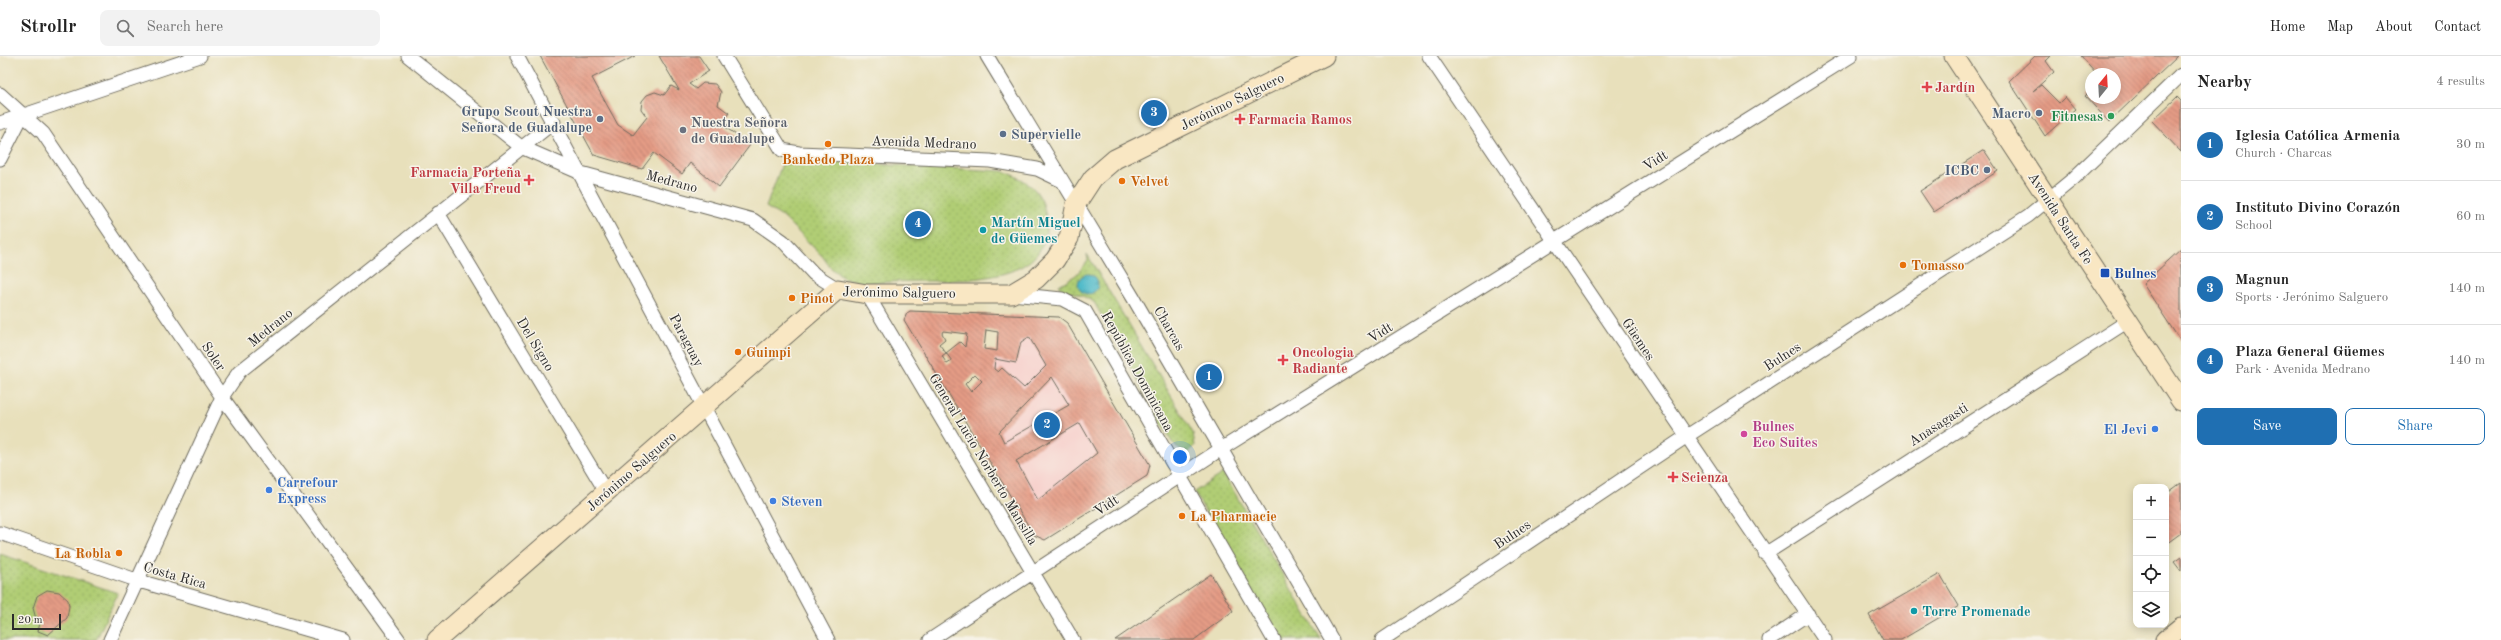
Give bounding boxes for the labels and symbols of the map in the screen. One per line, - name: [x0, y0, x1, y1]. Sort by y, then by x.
- north arrow: [2085, 68, 2121, 104]
- street label: Jerónimo Salguero: [1178, 71, 1287, 133]
- place label: Jardín: [1935, 81, 1975, 95]
- marker: Jardín: [1922, 82, 1932, 92]
- pin: 3: [1141, 98, 1167, 128]
- place label: Grupo Scout Nuestra Señora de Guadalupe: [461, 105, 592, 135]
- place label: Macro: [1992, 107, 2031, 121]
- marker: Macro: [2034, 108, 2044, 118]
- place label: Fitnesas: [2051, 110, 2103, 124]
- marker: Fitnesas: [2106, 111, 2116, 121]
- place label: Farmacia Ramos: [1248, 113, 1352, 127]
- marker: Grupo Scout Nuestra Señora de Guadalupe: [595, 114, 605, 124]
- marker: Farmacia Ramos: [1235, 114, 1245, 124]
- place label: Nuestra Señora de Guadalupe: [691, 116, 788, 146]
- marker: Nuestra Señora de Guadalupe: [678, 125, 688, 135]
- place label: Supervielle: [1011, 128, 1081, 142]
- marker: Supervielle: [998, 129, 1008, 139]
- street label: Avenida Medrano: [871, 134, 977, 152]
- marker: Bankedo Plaza: [823, 139, 833, 149]
- street label: Vidt: [1641, 148, 1670, 174]
- place label: Bankedo Plaza: [782, 153, 874, 167]
- place label: ICBC: [1944, 164, 1979, 178]
- marker: ICBC: [1982, 165, 1992, 175]
- place label: Farmacia Porteña Villa Freud: [410, 166, 521, 196]
- street label: Medrano: [645, 168, 699, 196]
- street label: Avenida Santa Fe: [2025, 170, 2095, 267]
- marker: Farmacia Porteña Villa Freud: [524, 175, 534, 185]
- place label: Velvet: [1130, 175, 1169, 189]
- marker: Velvet: [1117, 176, 1127, 186]
- pin: 4: [905, 209, 931, 239]
- place label: Martín Miguel de Güemes: [991, 216, 1081, 246]
- marker: Martín Miguel de Güemes: [978, 225, 988, 235]
- place label: Tomasso: [1911, 259, 1965, 273]
- marker: Tomasso: [1898, 260, 1908, 270]
- marker: Bulnes: [2099, 267, 2111, 279]
- place label: Bulnes: [2114, 267, 2156, 281]
- street label: Jerónimo Salguero: [842, 285, 956, 301]
- place label: Pinot: [800, 292, 834, 306]
- marker: Pinot: [787, 293, 797, 303]
- street label: Charcas: [1151, 304, 1187, 353]
- street label: Medrano: [246, 306, 296, 350]
- street label: República Dominicana: [1098, 309, 1176, 434]
- street label: Paraguay: [666, 312, 706, 370]
- street label: Del Signo: [514, 315, 557, 374]
- street label: Güemes: [1619, 316, 1657, 363]
- street label: Vidt: [1366, 320, 1395, 346]
- street label: Soler: [199, 340, 228, 374]
- street label: Bulnes: [1762, 340, 1804, 374]
- place label: Guimpi: [746, 346, 791, 360]
- place label: Oncologia Radiante: [1292, 346, 1354, 376]
- marker: Guimpi: [733, 347, 743, 357]
- marker: Oncologia Radiante: [1277, 354, 1289, 366]
- pin: 1: [1196, 362, 1222, 392]
- street label: General Lucio Norberto Mansilla: [926, 371, 1040, 548]
- street label: Anasagasti: [1906, 400, 1971, 449]
- pin: 2: [1034, 410, 1060, 440]
- place label: Bulnes Eco Suites: [1752, 420, 1817, 450]
- place label: El Jevi: [2103, 423, 2147, 437]
- marker: El Jevi: [2150, 424, 2160, 434]
- street label: Jerónimo Salguero: [584, 429, 679, 514]
- marker: Bulnes Eco Suites: [1739, 429, 1749, 439]
- your location: [1170, 447, 1190, 467]
- place label: Scienza: [1681, 471, 1728, 485]
- marker: Scienza: [1668, 472, 1678, 482]
- place label: Carrefour Express: [277, 476, 338, 506]
- marker: Carrefour Express: [264, 485, 274, 495]
- street label: Vidt: [1092, 493, 1121, 519]
- place label: Steven: [781, 495, 823, 509]
- marker: Steven: [768, 496, 778, 506]
- place label: La Pharmacie: [1190, 510, 1277, 524]
- marker: La Pharmacie: [1177, 511, 1187, 521]
- street label: Bulnes: [1492, 518, 1533, 552]
- place label: La Robla: [54, 547, 111, 561]
- marker: La Robla: [114, 548, 124, 558]
- street label: Costa Rica: [142, 560, 208, 592]
- place label: Torre Promenade: [1922, 605, 2031, 619]
- marker: Torre Promenade: [1909, 606, 1919, 616]
- scale bar: [12, 612, 61, 631]

